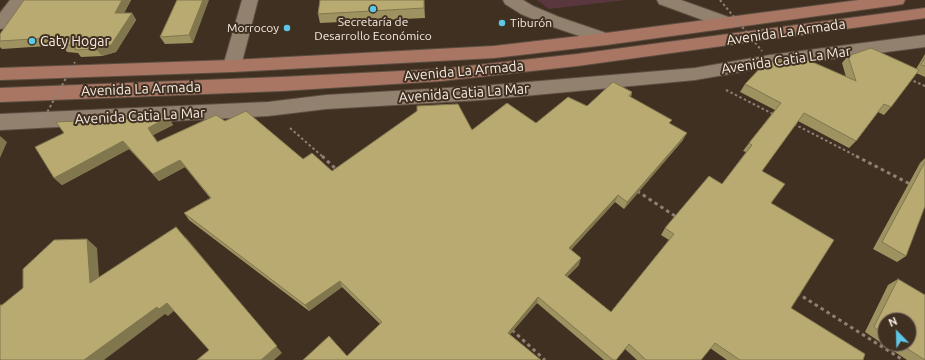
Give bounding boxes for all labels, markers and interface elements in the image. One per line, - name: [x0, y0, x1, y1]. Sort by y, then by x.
- marker: Secretaría de Desarrollo Económico: [368, 4, 378, 14]
- place label: Secretaría de Desarrollo Económico: [314, 15, 432, 43]
- street label: Avenida La Armada: [725, 15, 847, 49]
- place label: Tiburón: [510, 16, 552, 30]
- marker: Tiburón: [497, 18, 507, 28]
- place label: Morrocoy: [227, 21, 279, 35]
- marker: Morrocoy: [282, 23, 292, 33]
- place label: Caty Hogar: [40, 33, 110, 49]
- marker: Caty Hogar: [27, 36, 37, 46]
- street label: Avenida Catia La Mar: [720, 43, 852, 77]
- street label: Avenida La Armada: [403, 57, 525, 85]
- street label: Avenida La Armada: [81, 79, 201, 99]
- street label: Avenida Catia La Mar: [398, 80, 530, 106]
- street label: Avenida Catia La Mar: [74, 104, 206, 128]
- north arrow: [877, 312, 917, 352]
- text: N: [887, 315, 899, 329]

